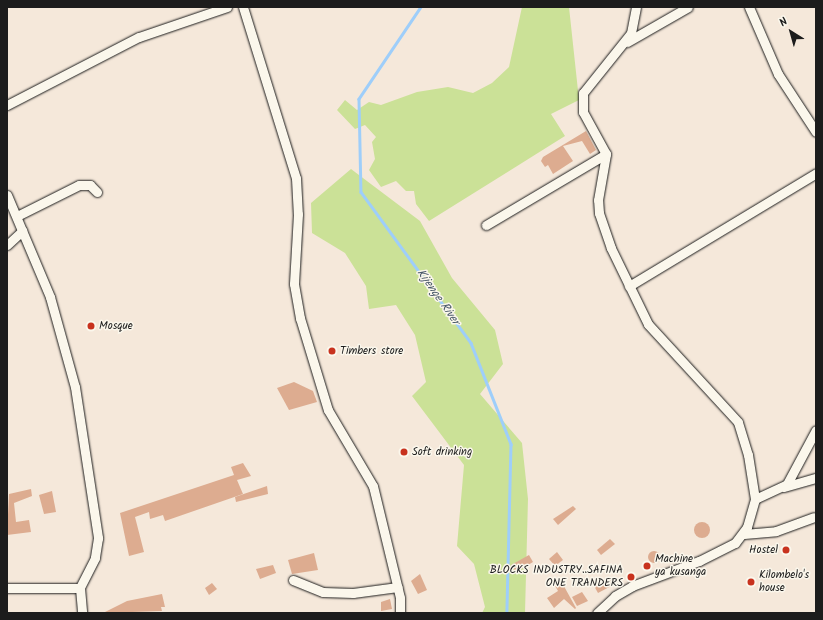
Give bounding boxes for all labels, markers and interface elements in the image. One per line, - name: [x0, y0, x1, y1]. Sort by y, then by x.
- north arrow: [771, 12, 811, 52]
- text: N: [776, 13, 792, 32]
- water label: Kijenge River: [413, 266, 463, 328]
- place label: Mosque: [99, 319, 133, 333]
- marker: Mosque: [86, 321, 96, 331]
- place label: Timbers store: [340, 344, 403, 358]
- marker: Timbers store: [327, 346, 337, 356]
- place label: Soft drinking: [412, 445, 472, 459]
- marker: Soft drinking: [399, 447, 409, 457]
- place label: Hostel: [749, 543, 778, 557]
- marker: Hostel: [781, 545, 791, 555]
- place label: Machine ya kusanga: [655, 553, 706, 579]
- marker: Machine ya kusanga: [642, 561, 652, 571]
- place label: BLOCKS INDUSTRY..SAFINA ONE TRANDERS: [490, 564, 623, 590]
- place label: Kilombelo's house: [759, 569, 809, 595]
- marker: BLOCKS INDUSTRY..SAFINA ONE TRANDERS: [626, 572, 636, 582]
- marker: Kilombelo's house: [746, 577, 756, 587]

